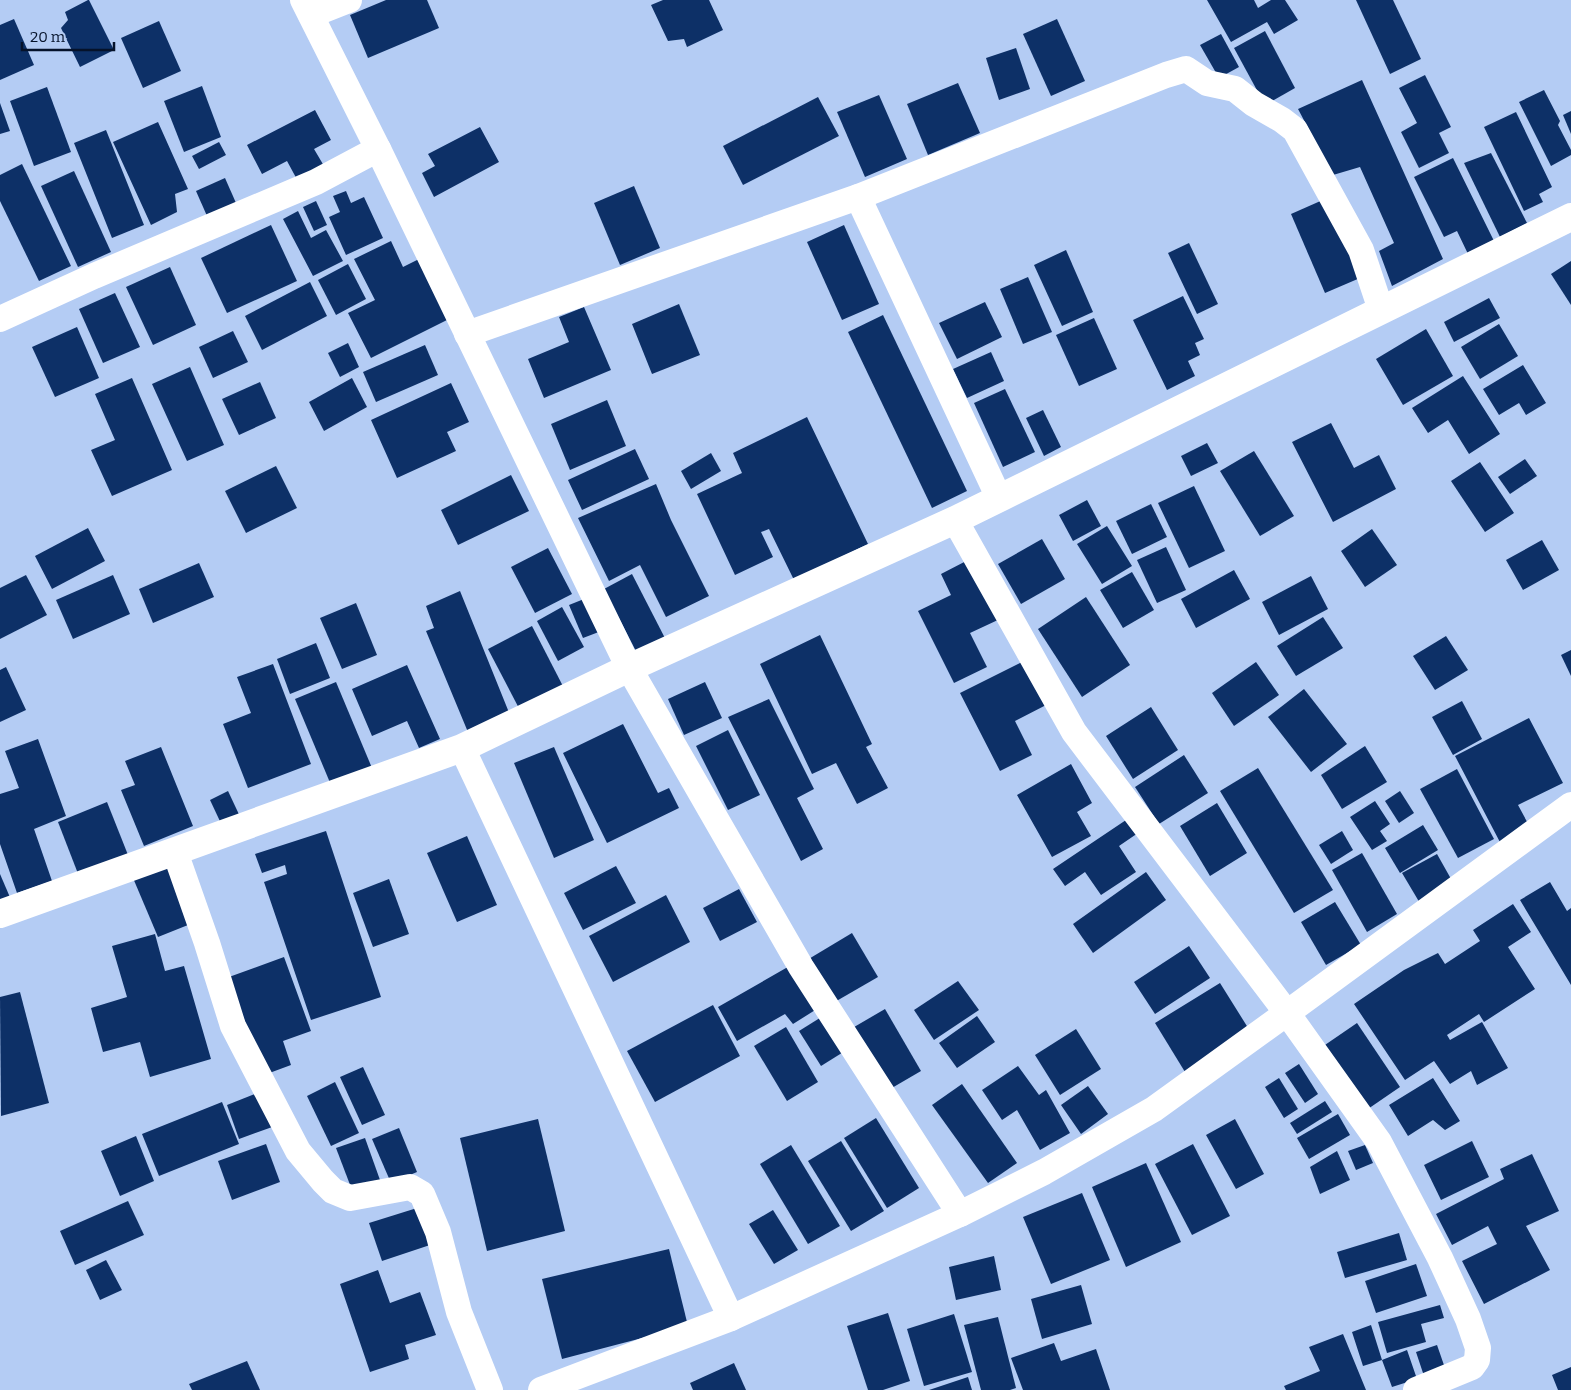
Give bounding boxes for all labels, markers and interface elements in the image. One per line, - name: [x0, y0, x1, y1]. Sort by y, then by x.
- scale bar: [22, 20, 115, 52]
- text: 20 m: [30, 28, 66, 46]

